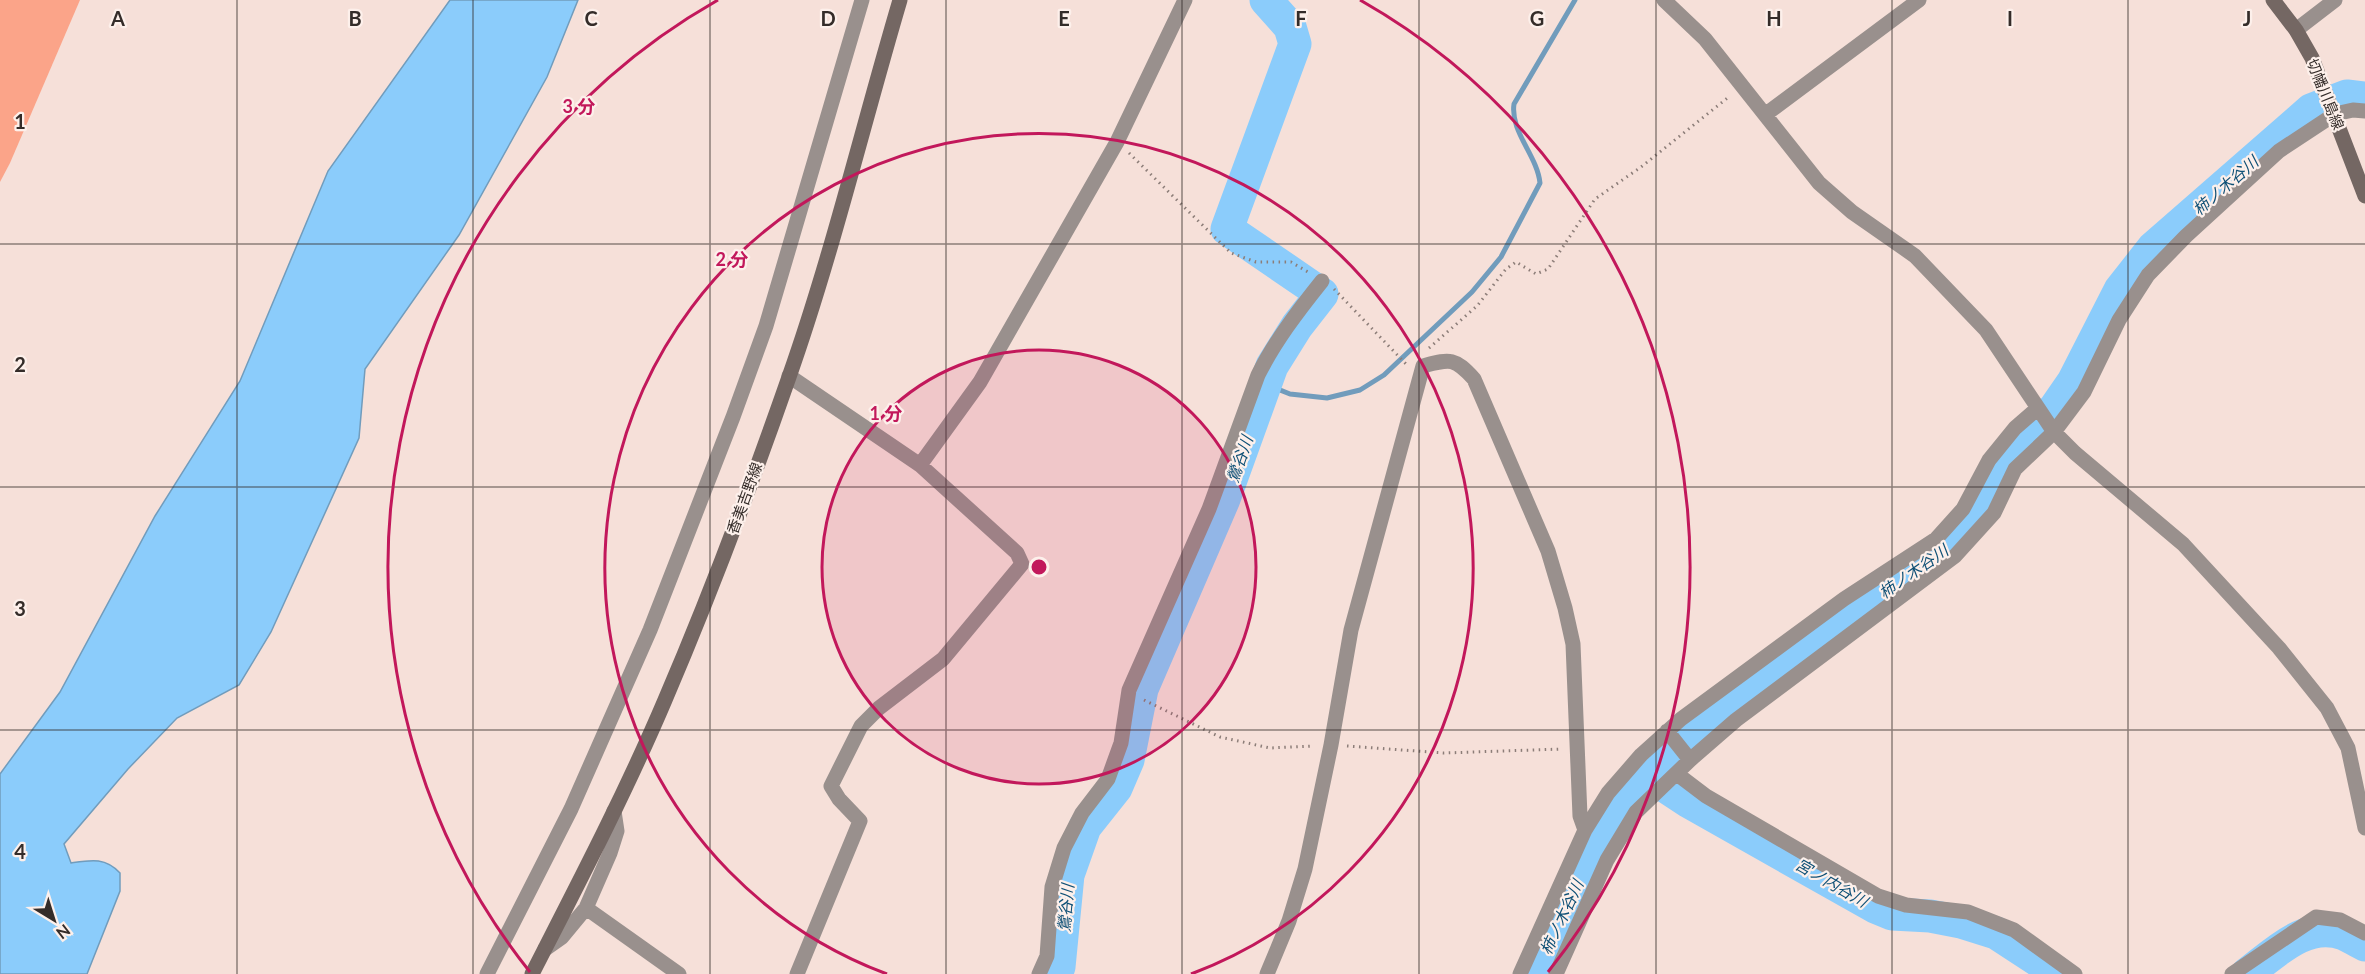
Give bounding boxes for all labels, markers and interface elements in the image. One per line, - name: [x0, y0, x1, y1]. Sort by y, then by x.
- text: A: [110, 6, 125, 30]
- text: B: [348, 6, 362, 30]
- text: C: [584, 6, 598, 30]
- text: D: [820, 6, 836, 30]
- text: E: [1058, 6, 1070, 30]
- text: F: [1295, 6, 1307, 30]
- text: G: [1530, 6, 1544, 30]
- text: H: [1766, 6, 1782, 30]
- text: I: [2007, 6, 2013, 30]
- text: J: [2243, 6, 2251, 30]
- street label: 切幡川島線: [2304, 56, 2348, 132]
- text: 3 分: [563, 95, 595, 117]
- text: 1: [14, 109, 26, 133]
- water label: 柿ノ木谷川: [2189, 150, 2263, 218]
- text: 2 分: [716, 248, 748, 270]
- text: 2: [14, 352, 26, 376]
- text: 1 分: [870, 402, 902, 424]
- water label: 鶯谷川: [1222, 431, 1256, 485]
- street label: 香美吉野線: [723, 460, 765, 536]
- water label: 柿ノ木谷川: [1875, 539, 1953, 602]
- centre of rings: [1029, 557, 1049, 577]
- text: 3: [14, 596, 26, 620]
- text: 4: [14, 839, 26, 863]
- water label: 宮ノ内谷川: [1793, 854, 1873, 911]
- water label: 柿ノ木谷川: [1535, 875, 1587, 957]
- water label: 鶯谷川: [1053, 881, 1077, 933]
- north arrow: [24, 890, 84, 950]
- text: N: [53, 921, 74, 943]

